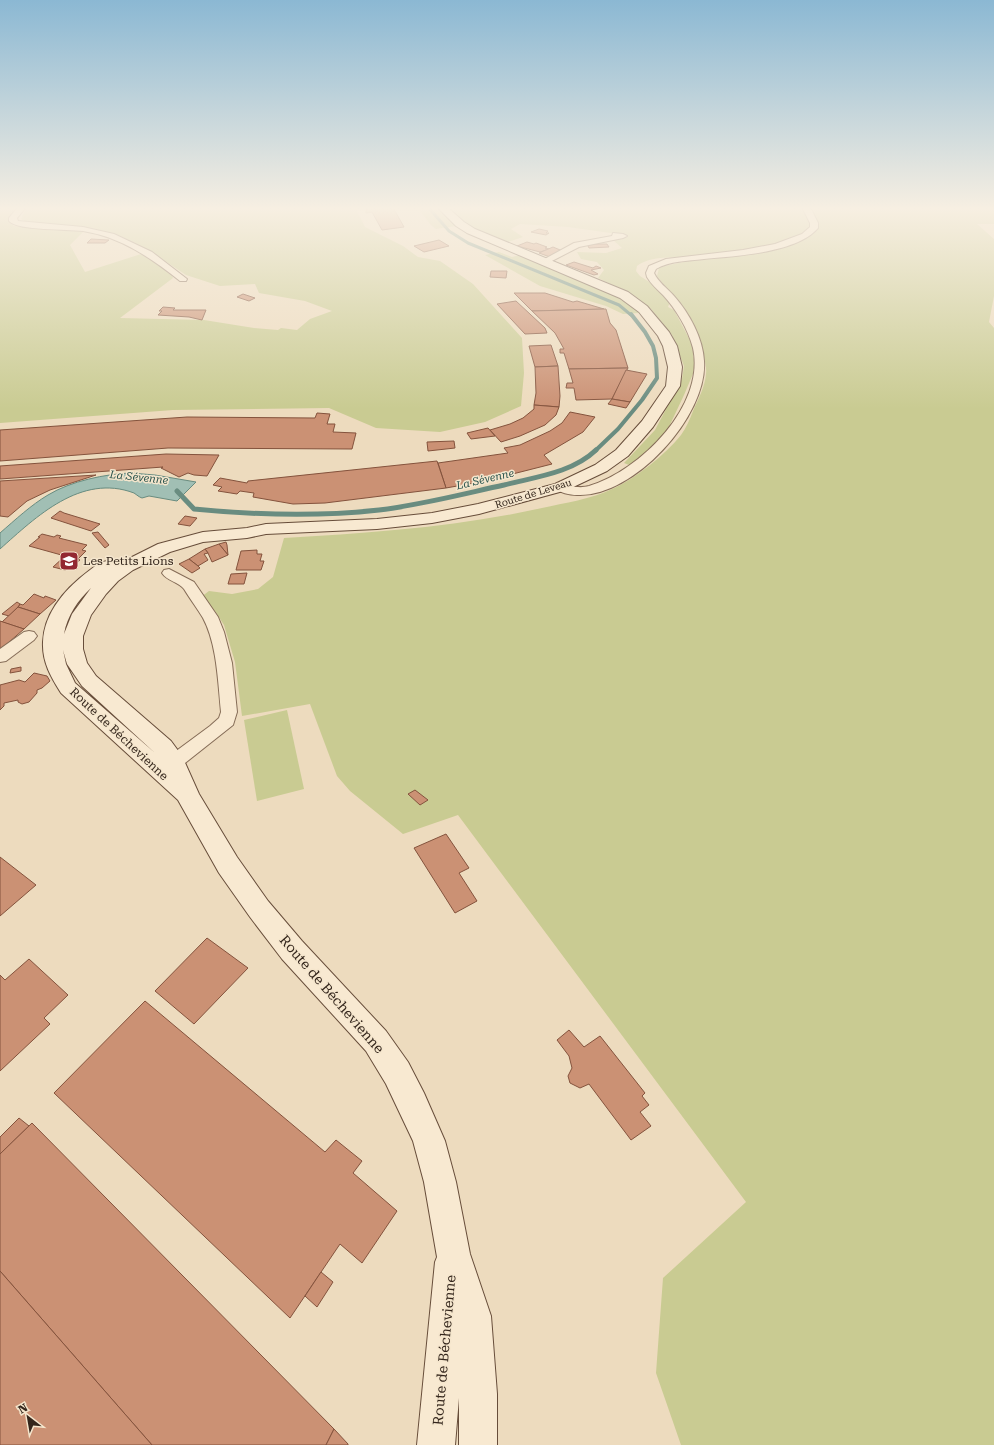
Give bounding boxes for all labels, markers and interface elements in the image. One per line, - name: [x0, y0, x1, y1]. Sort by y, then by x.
- water label: La Sévenne: [454, 466, 516, 493]
- water label: La Sévenne: [108, 468, 169, 487]
- street label: Route de Leveau: [494, 476, 574, 510]
- school or university icon: Les Petits Lions: [58, 550, 80, 572]
- place label: Les Petits Lions: [83, 554, 174, 568]
- street label: Route de Béchevienne: [67, 685, 171, 784]
- street label: Route de Béchevienne: [276, 932, 388, 1056]
- street label: Route de Béchevienne: [429, 1274, 459, 1426]
- north arrow: [8, 1397, 48, 1437]
- text: N: [16, 1401, 31, 1417]

